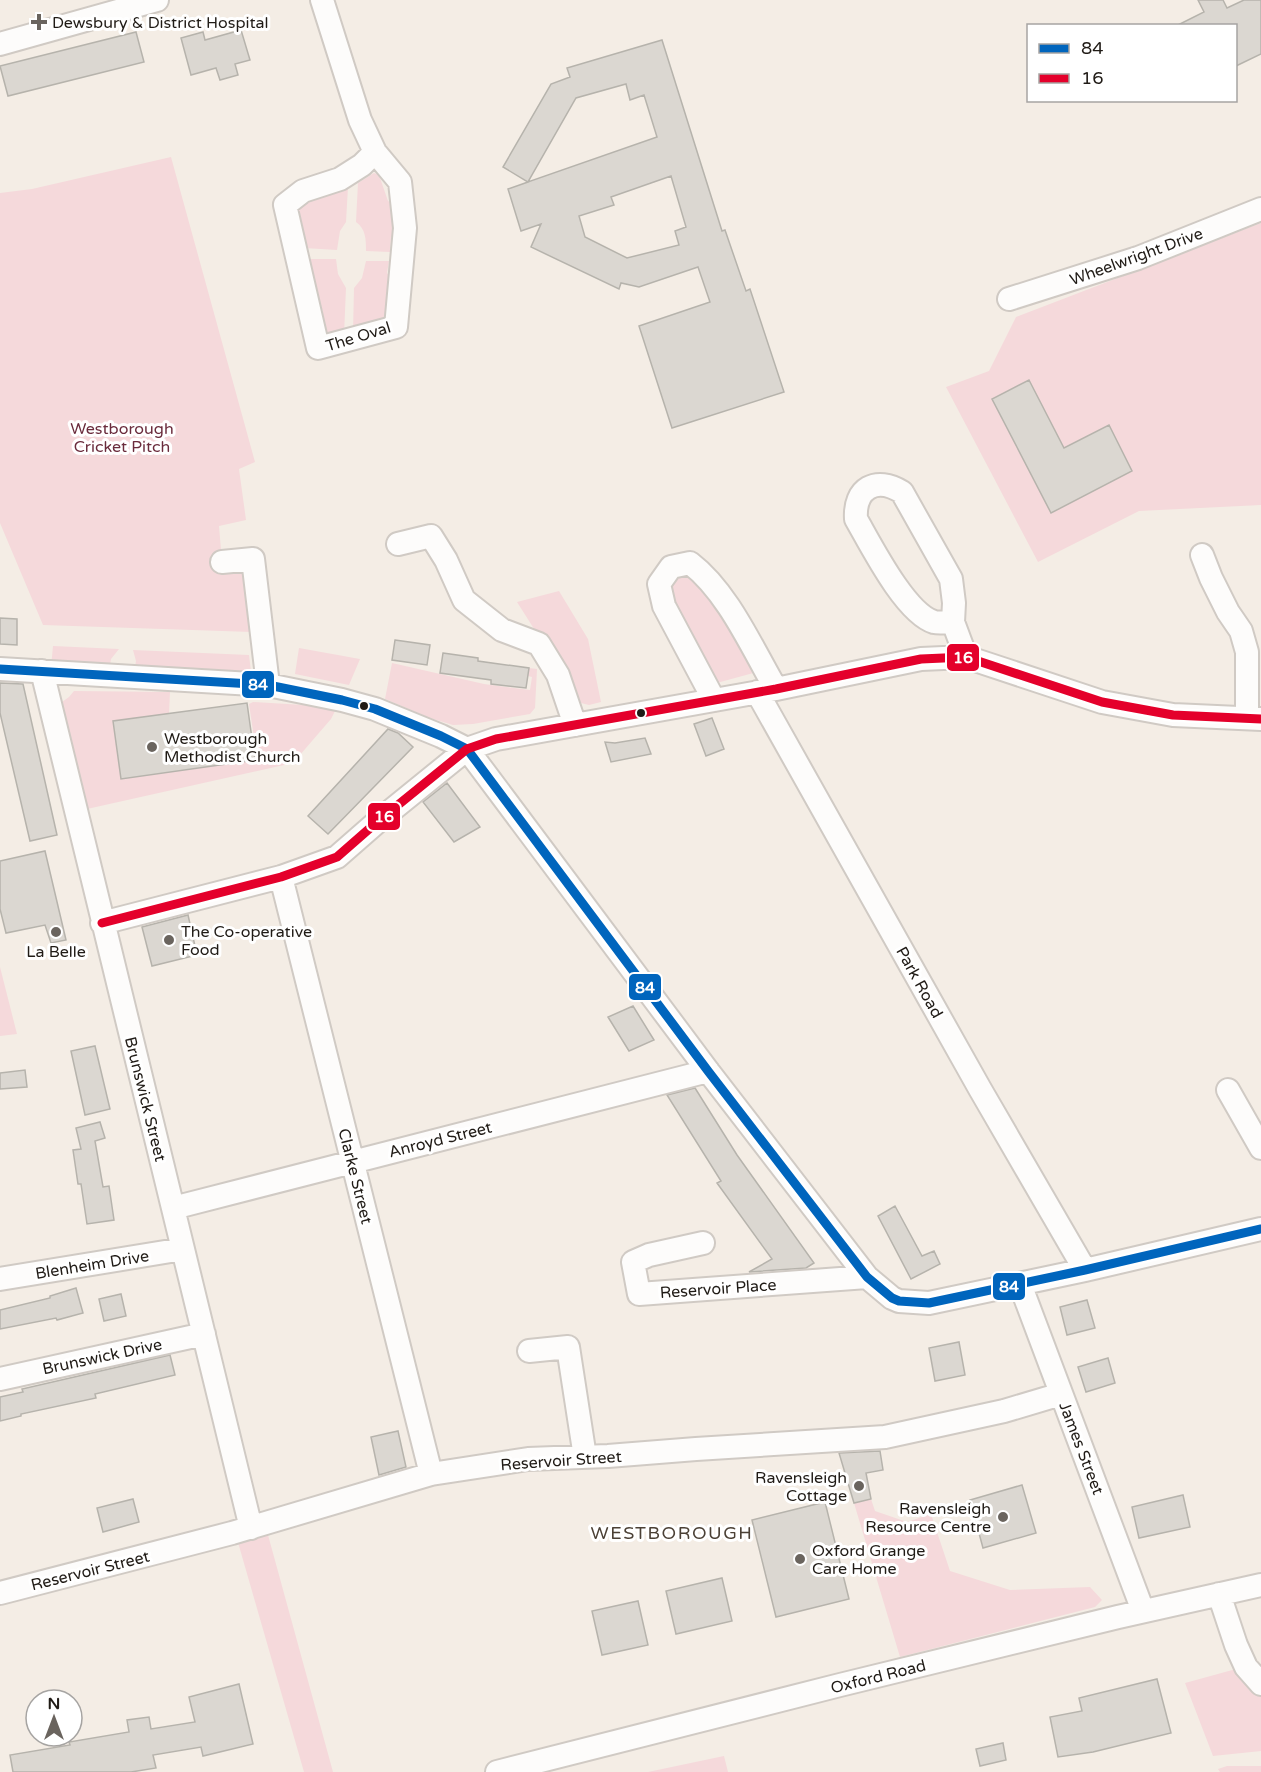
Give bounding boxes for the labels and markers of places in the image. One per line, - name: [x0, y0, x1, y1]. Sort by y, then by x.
- marker: Dewsbury & District Hospital: [30, 13, 48, 31]
- place label: Dewsbury & District Hospital: [52, 13, 269, 33]
- unlabelled marker: [358, 700, 370, 712]
- unlabelled marker: [635, 707, 647, 719]
- place label: Westborough Methodist Church: [164, 729, 301, 767]
- marker: Westborough Methodist Church: [145, 740, 159, 754]
- place label: The Co-operative Food: [181, 922, 312, 960]
- marker: La Belle: [49, 925, 63, 939]
- marker: The Co-operative Food: [162, 933, 176, 947]
- place label: La Belle: [26, 942, 86, 962]
- place label: Ravensleigh Cottage: [755, 1468, 847, 1506]
- marker: Ravensleigh Cottage: [852, 1479, 866, 1493]
- place label: Ravensleigh Resource Centre: [865, 1499, 991, 1537]
- marker: Ravensleigh Resource Centre: [996, 1510, 1010, 1524]
- place label: Oxford Grange Care Home: [812, 1541, 925, 1579]
- marker: Oxford Grange Care Home: [793, 1552, 807, 1566]

